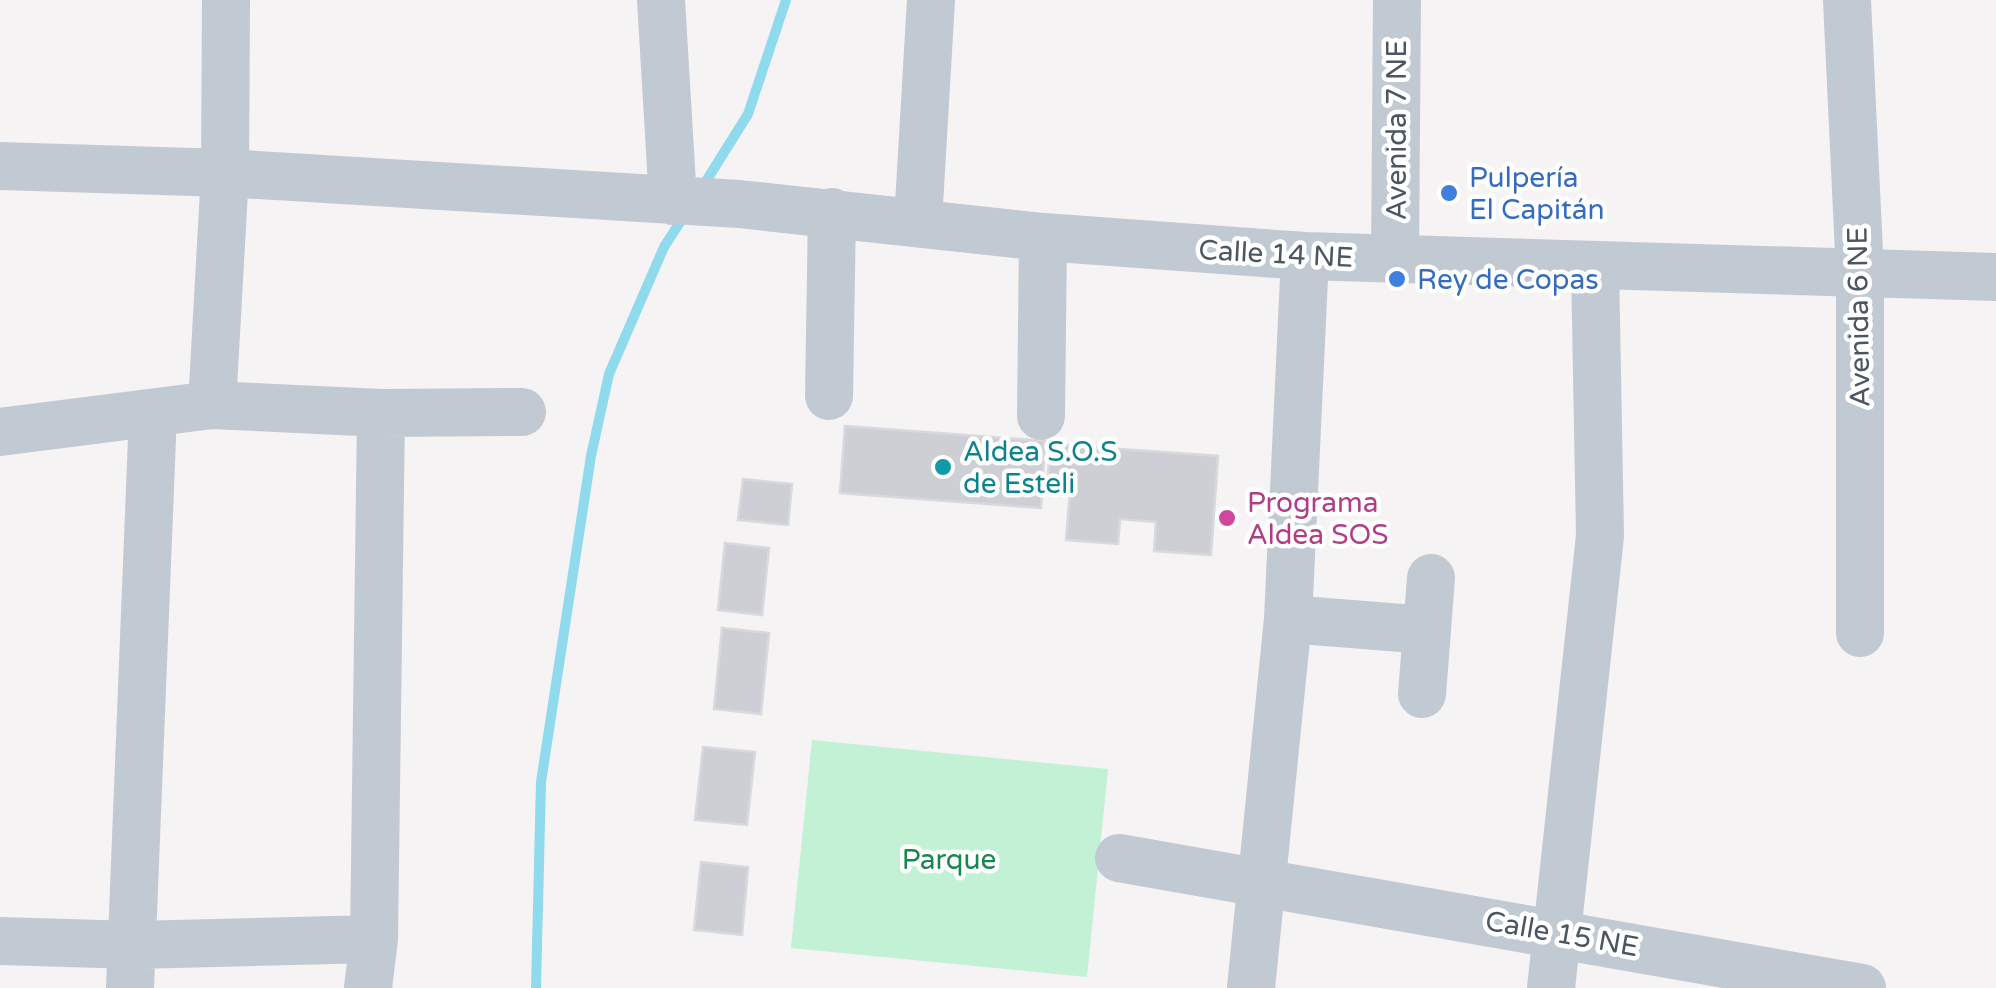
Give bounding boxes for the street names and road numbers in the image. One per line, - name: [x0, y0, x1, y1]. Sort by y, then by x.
- street label: Avenida 7 NE: [1380, 40, 1414, 220]
- street label: Avenida 6 NE: [1840, 227, 1878, 407]
- street label: Calle 14 NE: [1198, 233, 1354, 275]
- street label: Calle 15 NE: [1483, 904, 1641, 964]

